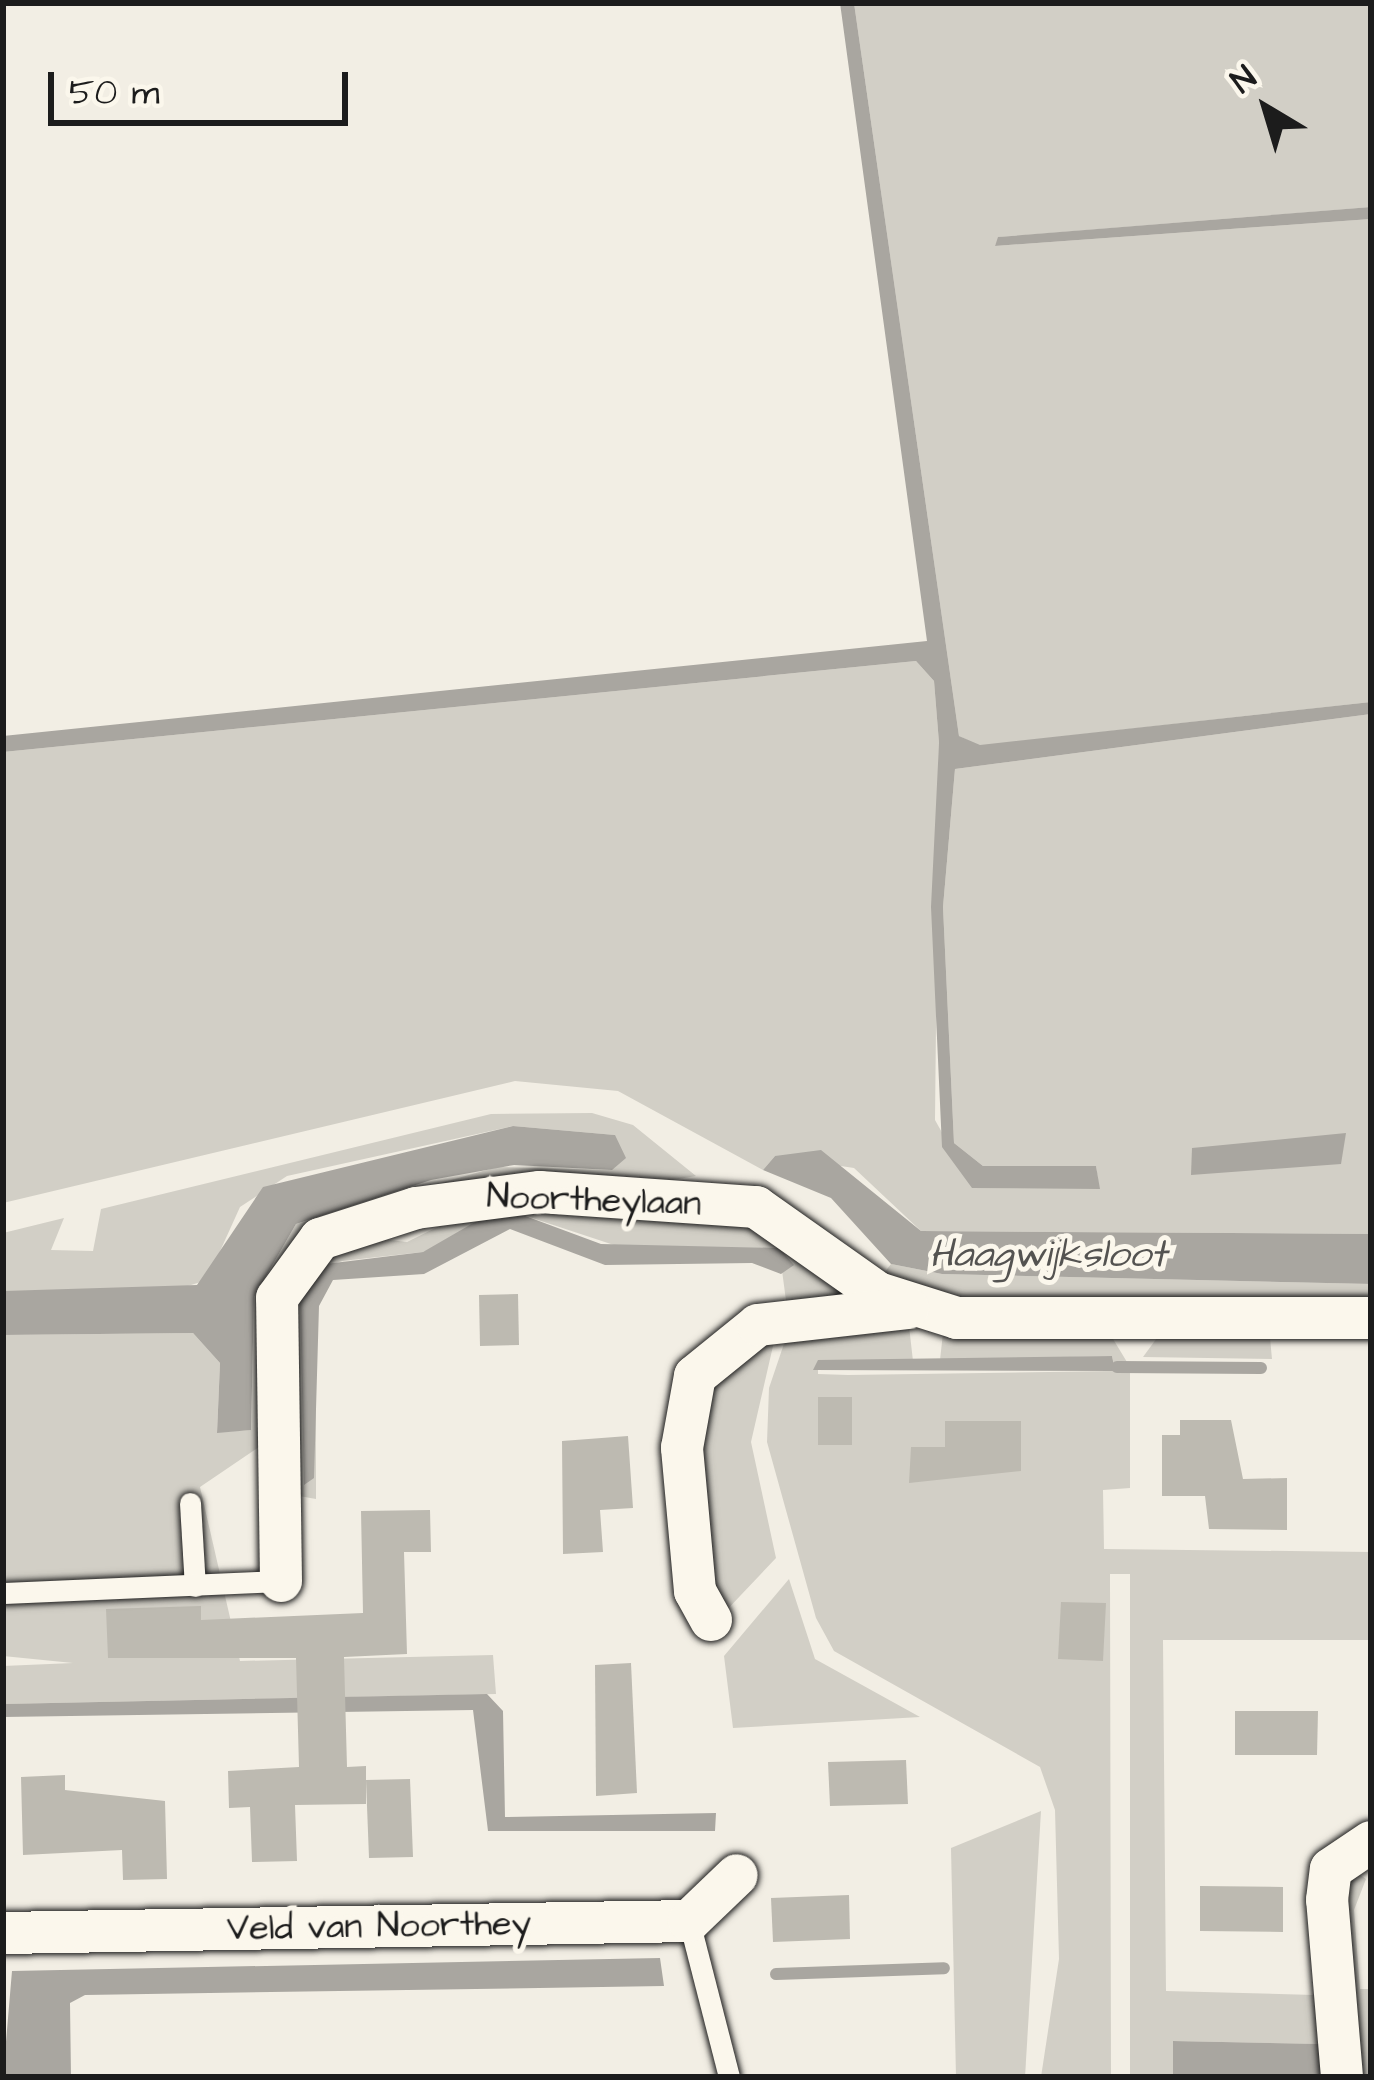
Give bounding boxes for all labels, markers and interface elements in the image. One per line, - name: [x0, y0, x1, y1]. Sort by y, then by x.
- scale bar: [54, 48, 354, 122]
- north arrow: [1206, 48, 1326, 168]
- text: N: [1222, 55, 1266, 104]
- text: 50 m: [69, 67, 160, 118]
- street label: Noortheylaan: [486, 1175, 702, 1225]
- water label: Haagwijksloot: [929, 1232, 1167, 1278]
- street label: Veld van Noorthey: [226, 1902, 532, 1950]

